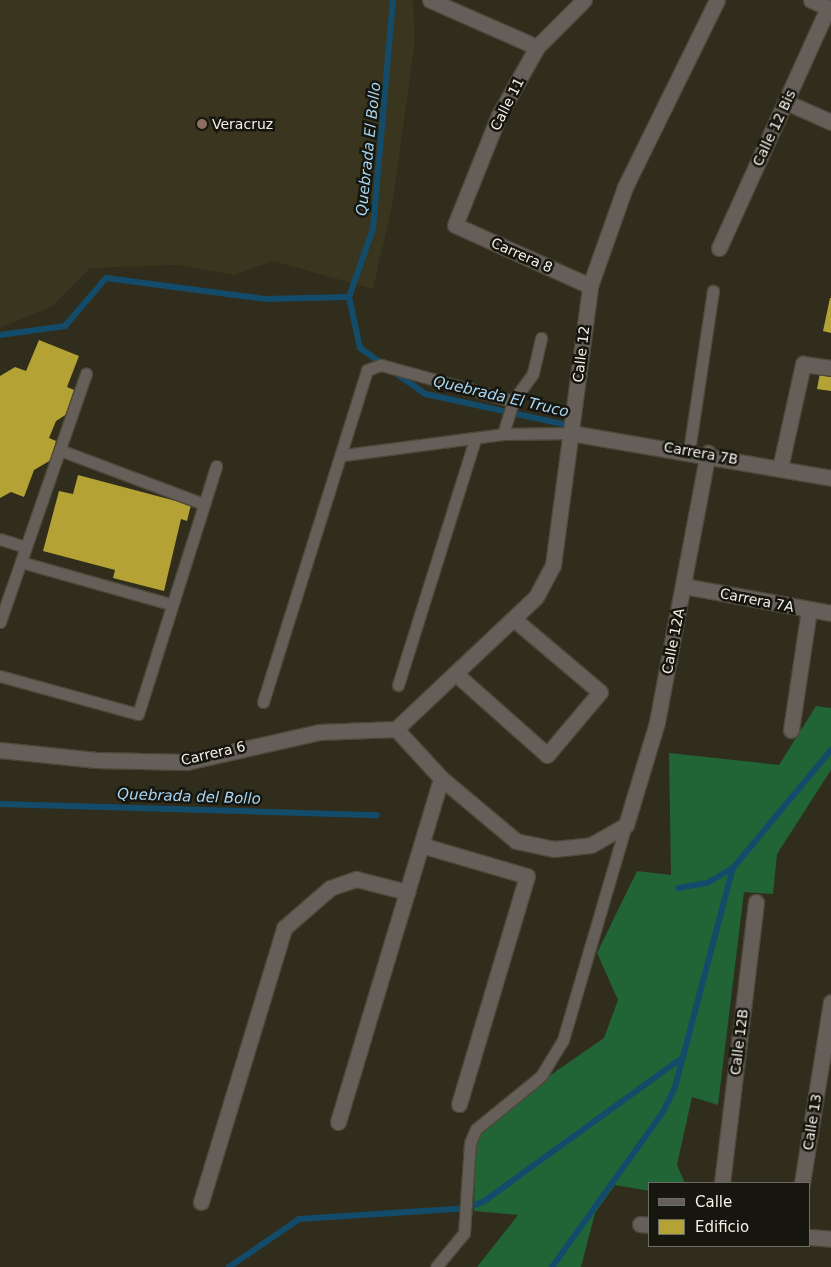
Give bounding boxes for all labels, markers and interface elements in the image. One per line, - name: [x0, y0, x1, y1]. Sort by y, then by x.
- street label: Calle 11: [487, 75, 527, 133]
- water label: Quebrada El Bollo: [353, 81, 385, 217]
- street label: Calle 12 Bis: [749, 87, 799, 169]
- place label: Veracruz: [212, 116, 273, 132]
- marker: Veracruz: [196, 118, 208, 130]
- street label: Carrera 8: [489, 234, 555, 276]
- street label: Calle 12: [569, 325, 593, 383]
- water label: Quebrada El Truco: [432, 373, 570, 421]
- street label: Carrera 7B: [663, 438, 739, 468]
- street label: Carrera 7A: [718, 585, 796, 615]
- street label: Calle 12A: [658, 607, 688, 675]
- street label: Carrera 6: [179, 737, 247, 769]
- water label: Quebrada del Bollo: [117, 786, 261, 808]
- street label: Calle 12B: [727, 1008, 751, 1076]
- street label: Calle 13: [799, 1093, 825, 1151]
- legend: [648, 1182, 811, 1247]
- text: Calle: [695, 1193, 732, 1211]
- text: Edificio: [695, 1218, 749, 1236]

